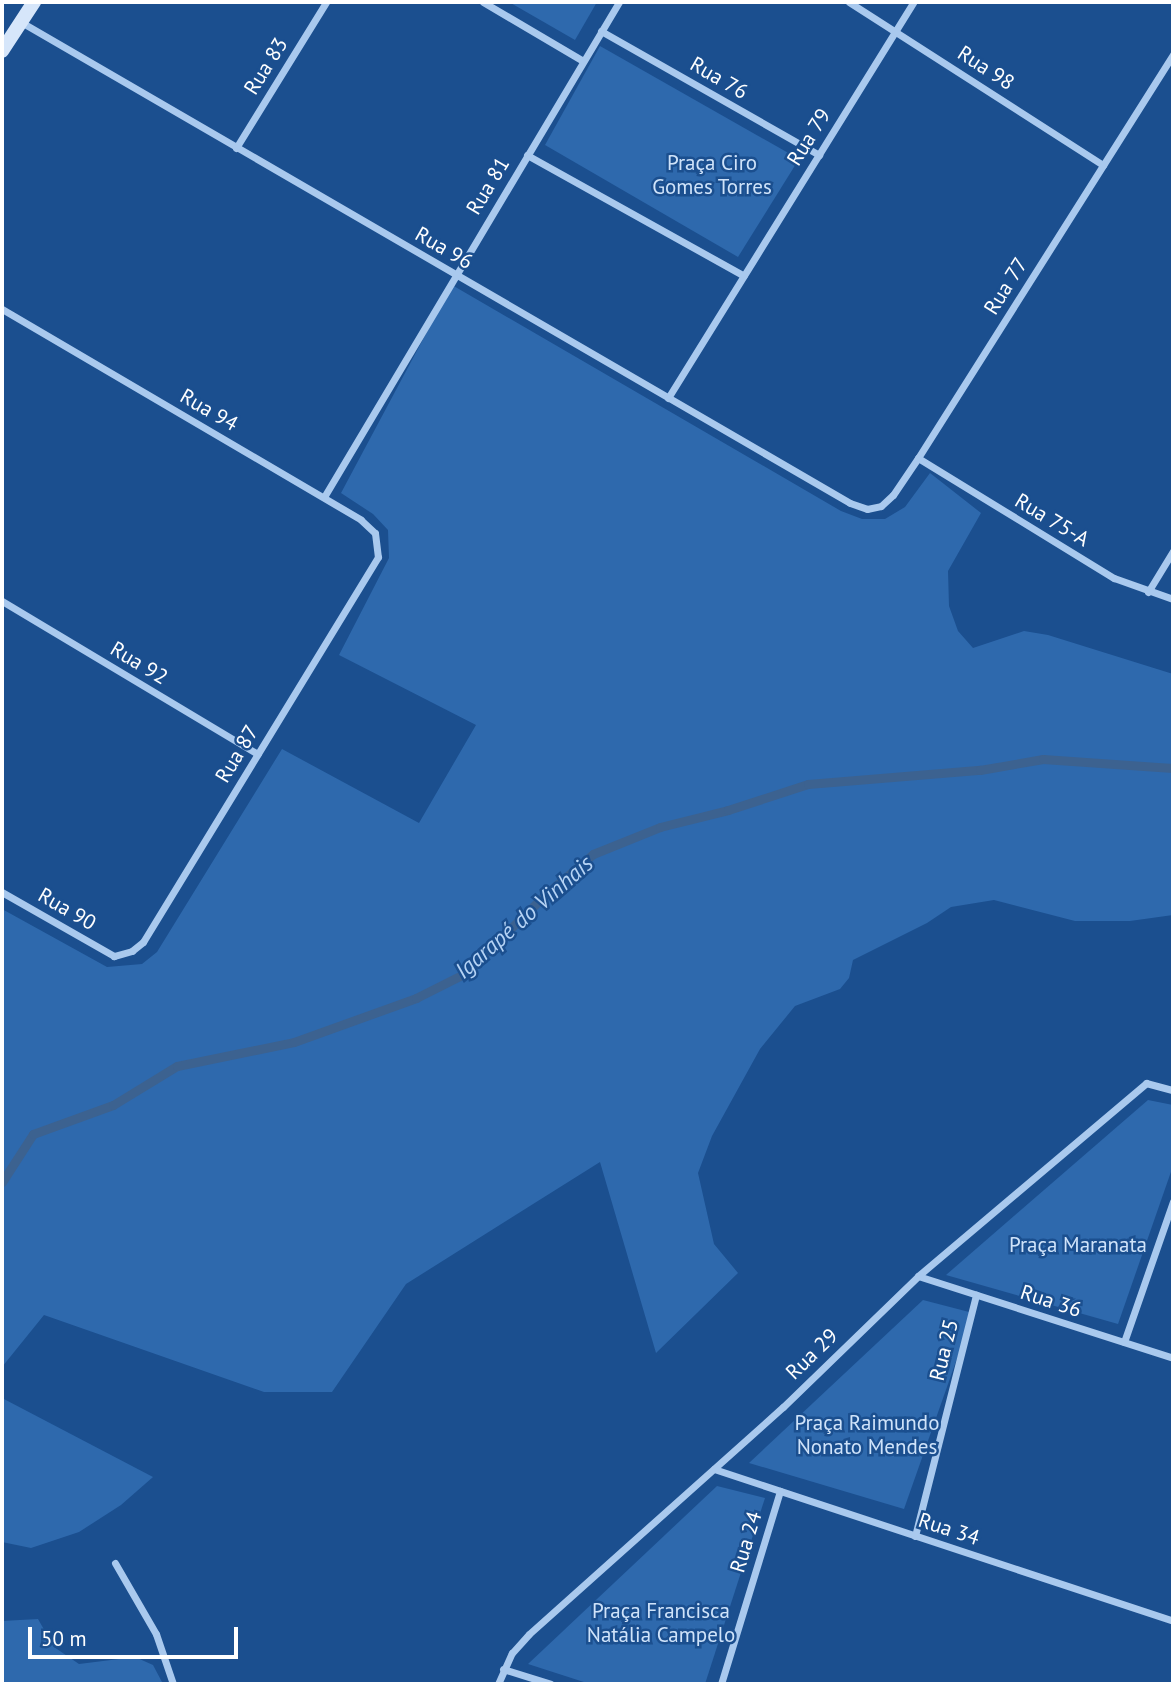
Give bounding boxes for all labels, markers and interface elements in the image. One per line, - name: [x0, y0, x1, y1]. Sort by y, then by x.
- street label: Rua 83: [239, 33, 293, 99]
- street label: Rua 98: [953, 40, 1019, 96]
- street label: Rua 76: [686, 51, 752, 105]
- street label: Rua 79: [782, 104, 836, 170]
- park label: Praça Ciro Gomes Torres: [652, 150, 772, 200]
- street label: Rua 81: [461, 153, 515, 219]
- street label: Rua 96: [411, 221, 477, 275]
- street label: Rua 77: [979, 253, 1033, 319]
- street label: Rua 94: [176, 383, 242, 437]
- street label: Rua 75-A: [1010, 488, 1094, 552]
- street label: Rua 92: [106, 636, 172, 690]
- street label: Rua 87: [210, 721, 264, 787]
- water label: Igarapé do Vinhais: [449, 849, 599, 985]
- street label: Rua 90: [34, 882, 100, 936]
- park label: Praça Maranata: [1009, 1232, 1147, 1258]
- street label: Rua 36: [1017, 1279, 1085, 1323]
- street label: Rua 25: [924, 1317, 964, 1383]
- street label: Rua 29: [781, 1323, 843, 1385]
- park label: Praça Raimundo Nonato Mendes: [795, 1410, 939, 1460]
- street label: Rua 34: [915, 1507, 983, 1551]
- street label: Rua 24: [725, 1508, 767, 1576]
- park label: Praça Francisca Natália Campelo: [587, 1598, 735, 1648]
- scale bar: [32, 1612, 242, 1656]
- text: 50 m: [41, 1625, 87, 1652]

